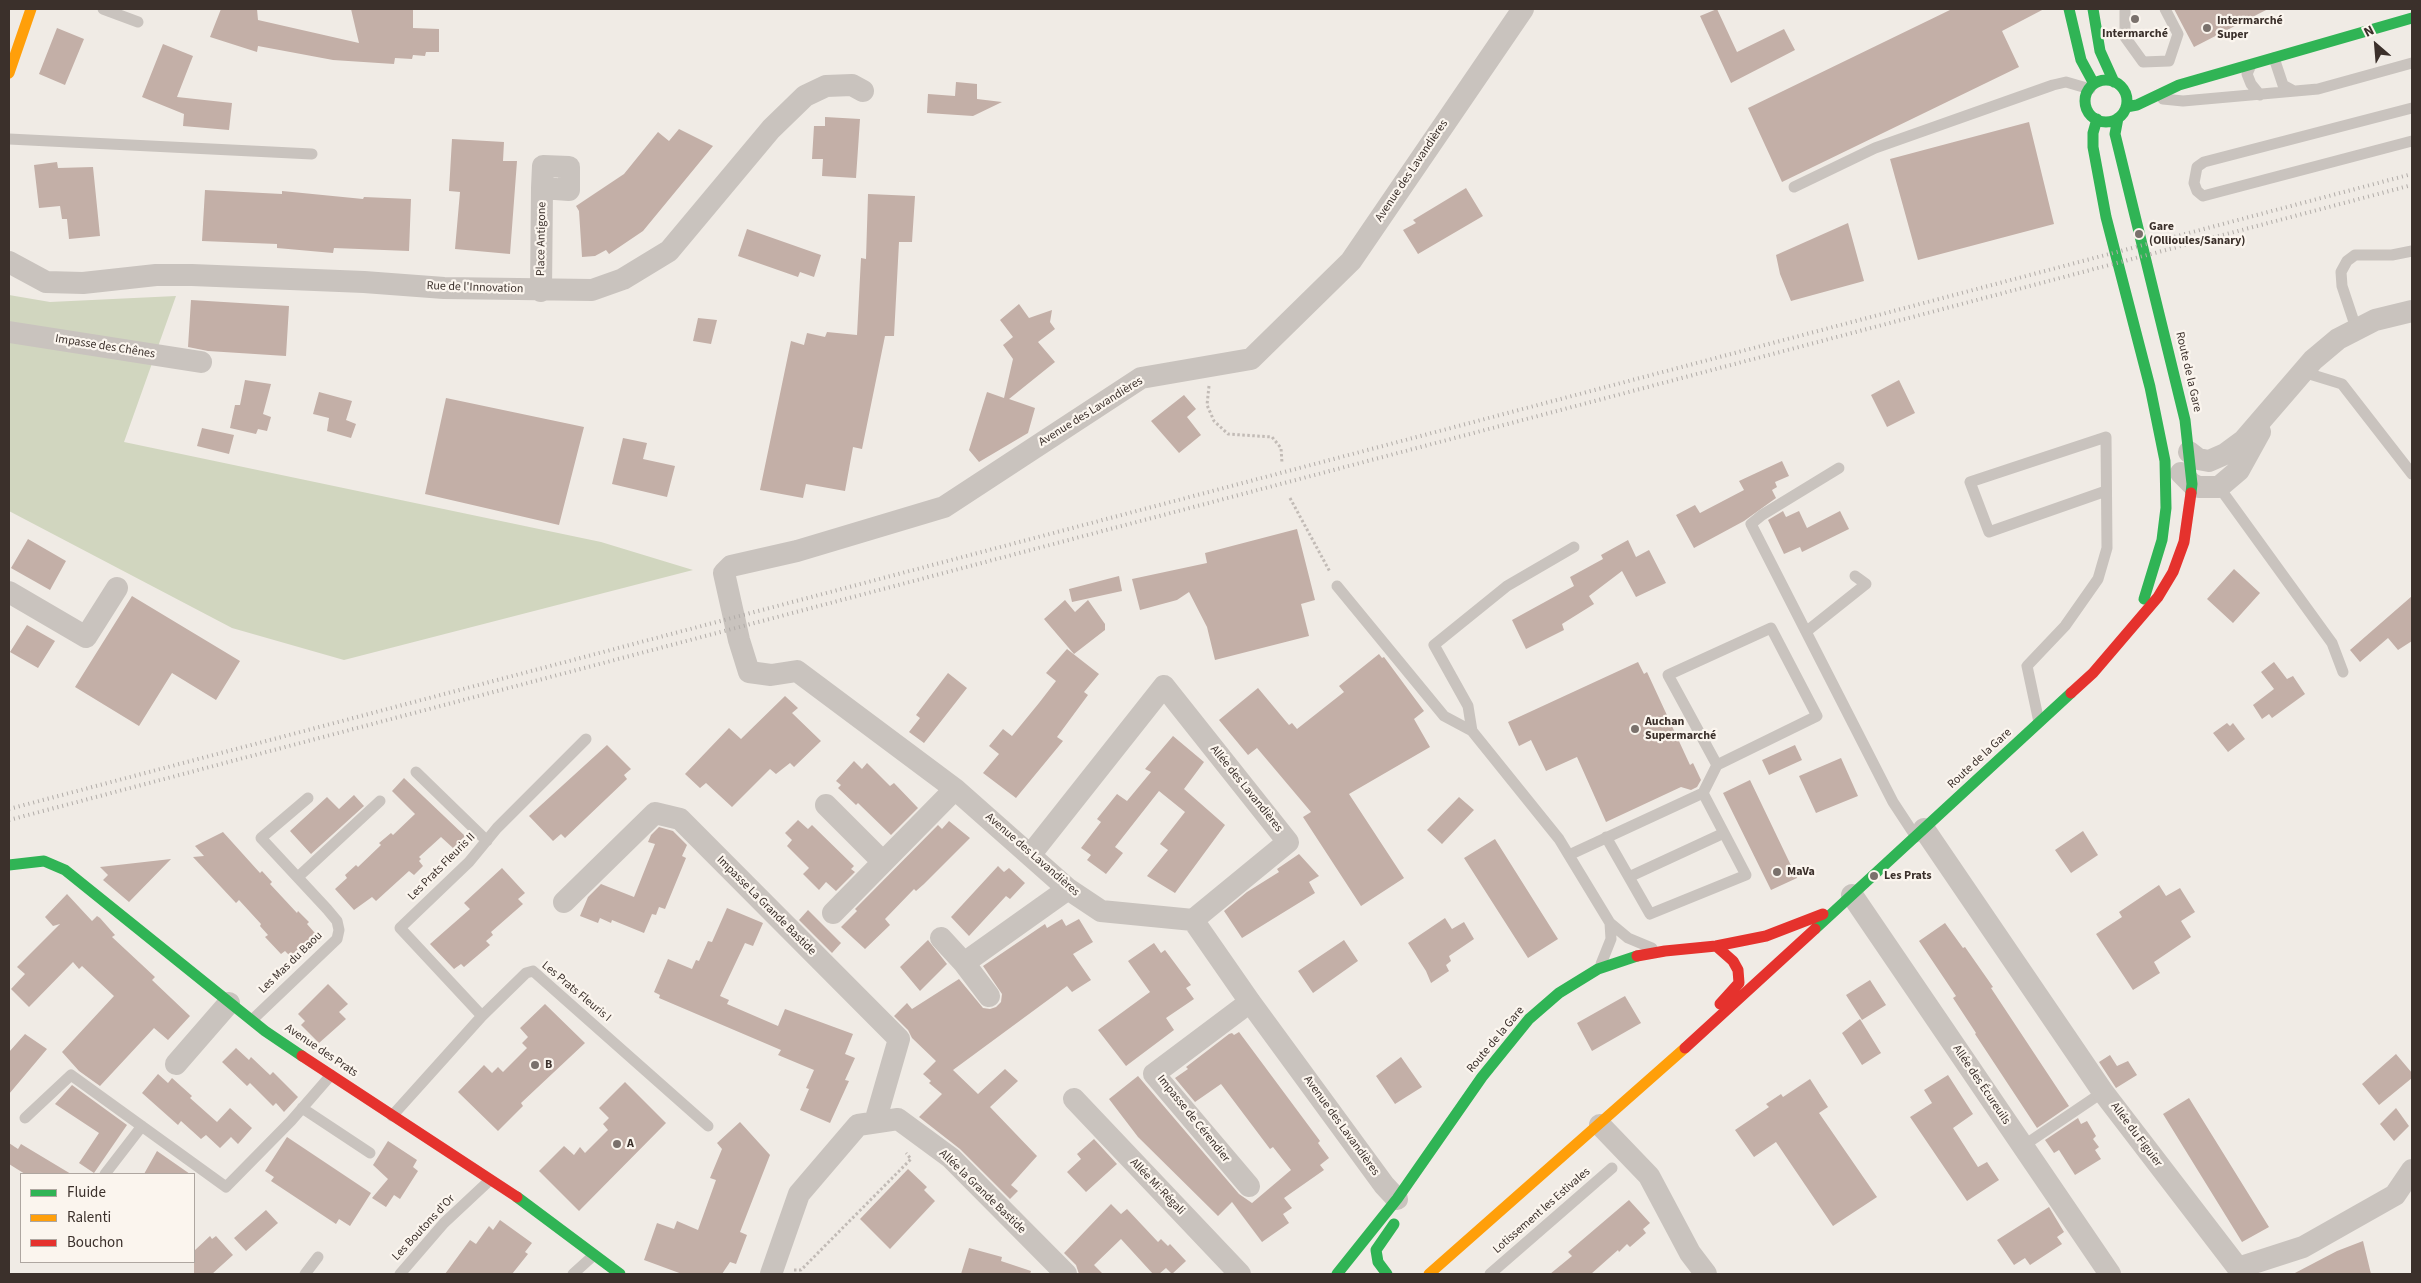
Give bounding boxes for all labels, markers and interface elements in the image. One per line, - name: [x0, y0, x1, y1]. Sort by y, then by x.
- marker: Intermarché: [2129, 13, 2141, 25]
- place label: Intermarché Super: [2217, 14, 2283, 42]
- north arrow: [2351, 20, 2401, 70]
- text: N: [2361, 21, 2378, 43]
- marker: Intermarché Super: [2201, 22, 2213, 34]
- place label: Intermarché: [2102, 27, 2168, 41]
- street label: Avenue des Lavandières: [1373, 117, 1451, 225]
- street label: Place Antigone: [534, 202, 550, 276]
- place label: Gare (Ollioules/Sanary): [2149, 220, 2245, 248]
- marker: Gare (Ollioules/Sanary): [2133, 228, 2145, 240]
- street label: Rue de l'Innovation: [426, 279, 524, 297]
- street label: Route de la Gare: [2172, 330, 2204, 414]
- street label: Impasse des Chênes: [54, 332, 156, 362]
- street label: Avenue des Lavandières: [1036, 374, 1146, 450]
- place label: Auchan Supermarché: [1645, 715, 1716, 743]
- marker: Auchan Supermarché: [1629, 723, 1641, 735]
- street label: Route de la Gare: [1945, 726, 2015, 792]
- street label: Allée des Lavandières: [1207, 743, 1285, 835]
- street label: Avenue des Lavandières: [982, 810, 1082, 900]
- street label: Les Prats Fleuris II: [405, 830, 479, 904]
- street label: Impasse La Grande Bastide: [713, 853, 819, 959]
- place label: MaVa: [1787, 865, 1815, 879]
- marker: MaVa: [1771, 866, 1783, 878]
- place label: Les Prats: [1884, 869, 1931, 883]
- marker: Les Prats: [1868, 870, 1880, 882]
- street label: Les Mas du Baou: [256, 929, 326, 997]
- street label: Les Prats Fleuris I: [538, 959, 614, 1025]
- street label: Route de la Gare: [1464, 1004, 1528, 1076]
- street label: Avenue des Prats: [282, 1021, 360, 1081]
- street label: Allée des Écureuils: [1949, 1043, 2013, 1127]
- place label: B: [545, 1058, 552, 1072]
- marker: B: [529, 1059, 541, 1071]
- street label: Impasse de Cérendier: [1153, 1072, 1233, 1166]
- street label: Avenue des Lavandières: [1300, 1073, 1382, 1179]
- street label: Allée du Figuier: [2107, 1100, 2165, 1170]
- place label: A: [627, 1137, 634, 1151]
- marker: A: [611, 1138, 623, 1150]
- street label: Allée la Grande Bastide: [936, 1147, 1028, 1237]
- street label: Allée Mi-Régali: [1127, 1156, 1187, 1218]
- street label: Lotissement les Estivales: [1491, 1165, 1593, 1257]
- legend: [20, 1173, 195, 1263]
- text: Fluide: [67, 1182, 106, 1203]
- street label: Les Boutons d'Or: [390, 1192, 458, 1264]
- text: Ralenti: [67, 1207, 111, 1228]
- text: Bouchon: [67, 1232, 123, 1253]

